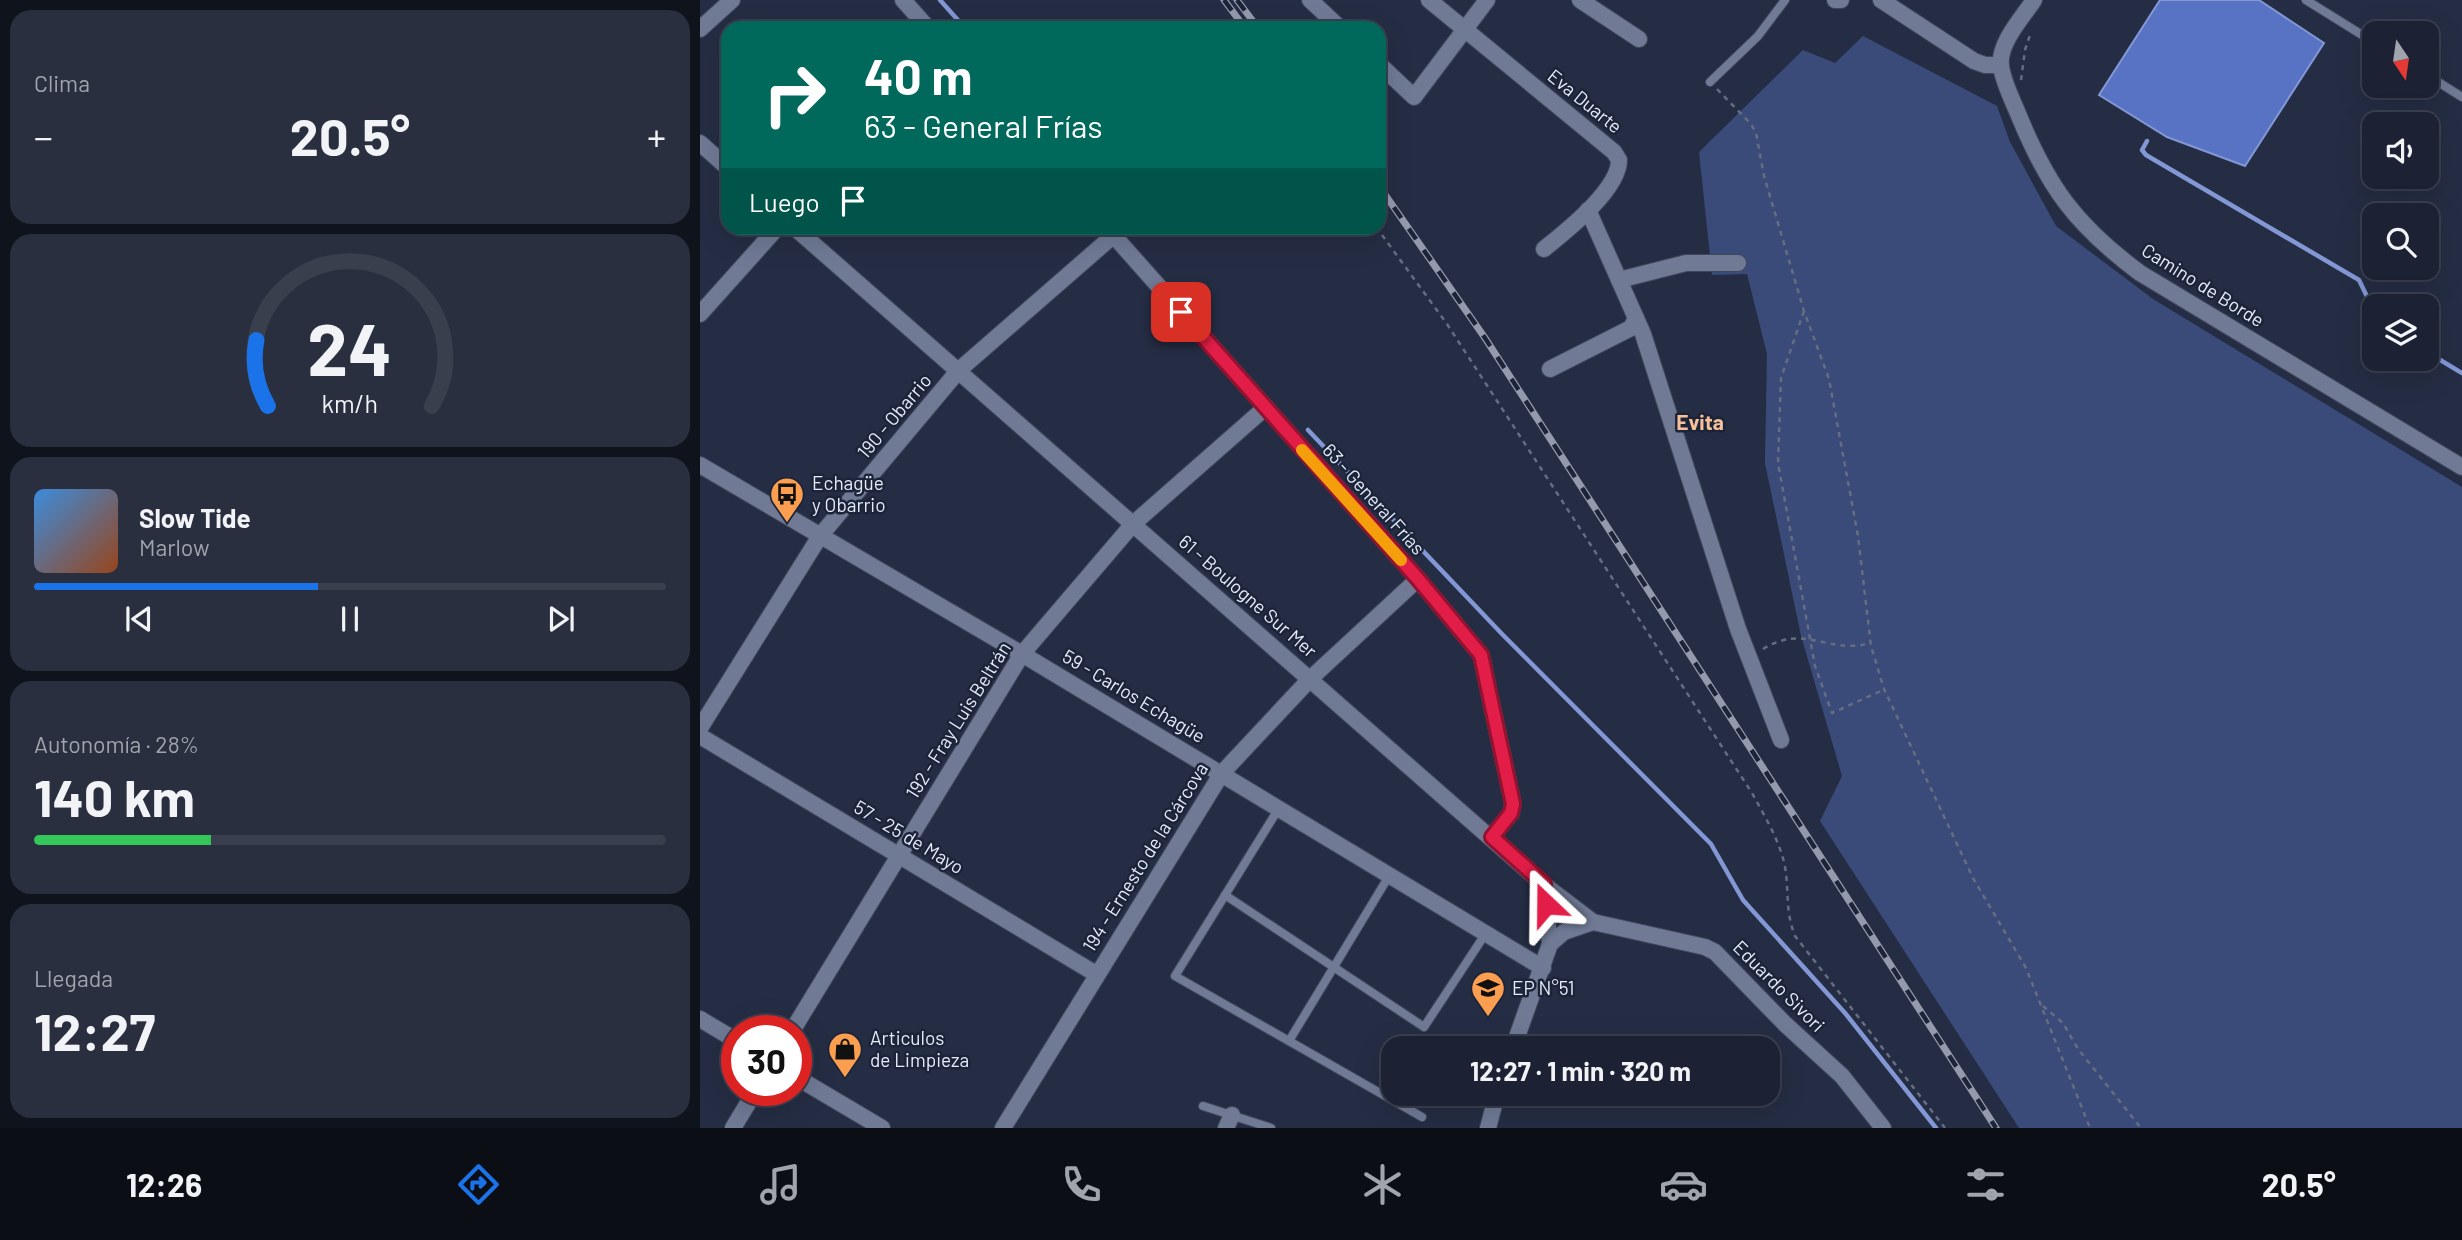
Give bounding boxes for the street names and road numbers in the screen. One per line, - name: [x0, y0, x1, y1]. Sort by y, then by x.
- street label: Eva Duarte: [1543, 64, 1627, 138]
- street label: Camino de Borde: [2138, 238, 2269, 331]
- street label: 190 - Obarrio: [852, 369, 936, 463]
- street label: 63 - General Frías: [1318, 438, 1430, 559]
- street label: 61 - Boulogne Sur Mer: [1175, 529, 1322, 662]
- street label: 192 - Fray Luis Beltrán: [900, 637, 1015, 802]
- street label: 59 - Carlos Echagüe: [1059, 644, 1210, 747]
- street label: 194 - Ernesto de la Cárcova: [1077, 758, 1212, 956]
- street label: 57 - 25 de Mayo: [850, 795, 968, 878]
- street label: Eduardo Sivori: [1729, 935, 1830, 1036]

